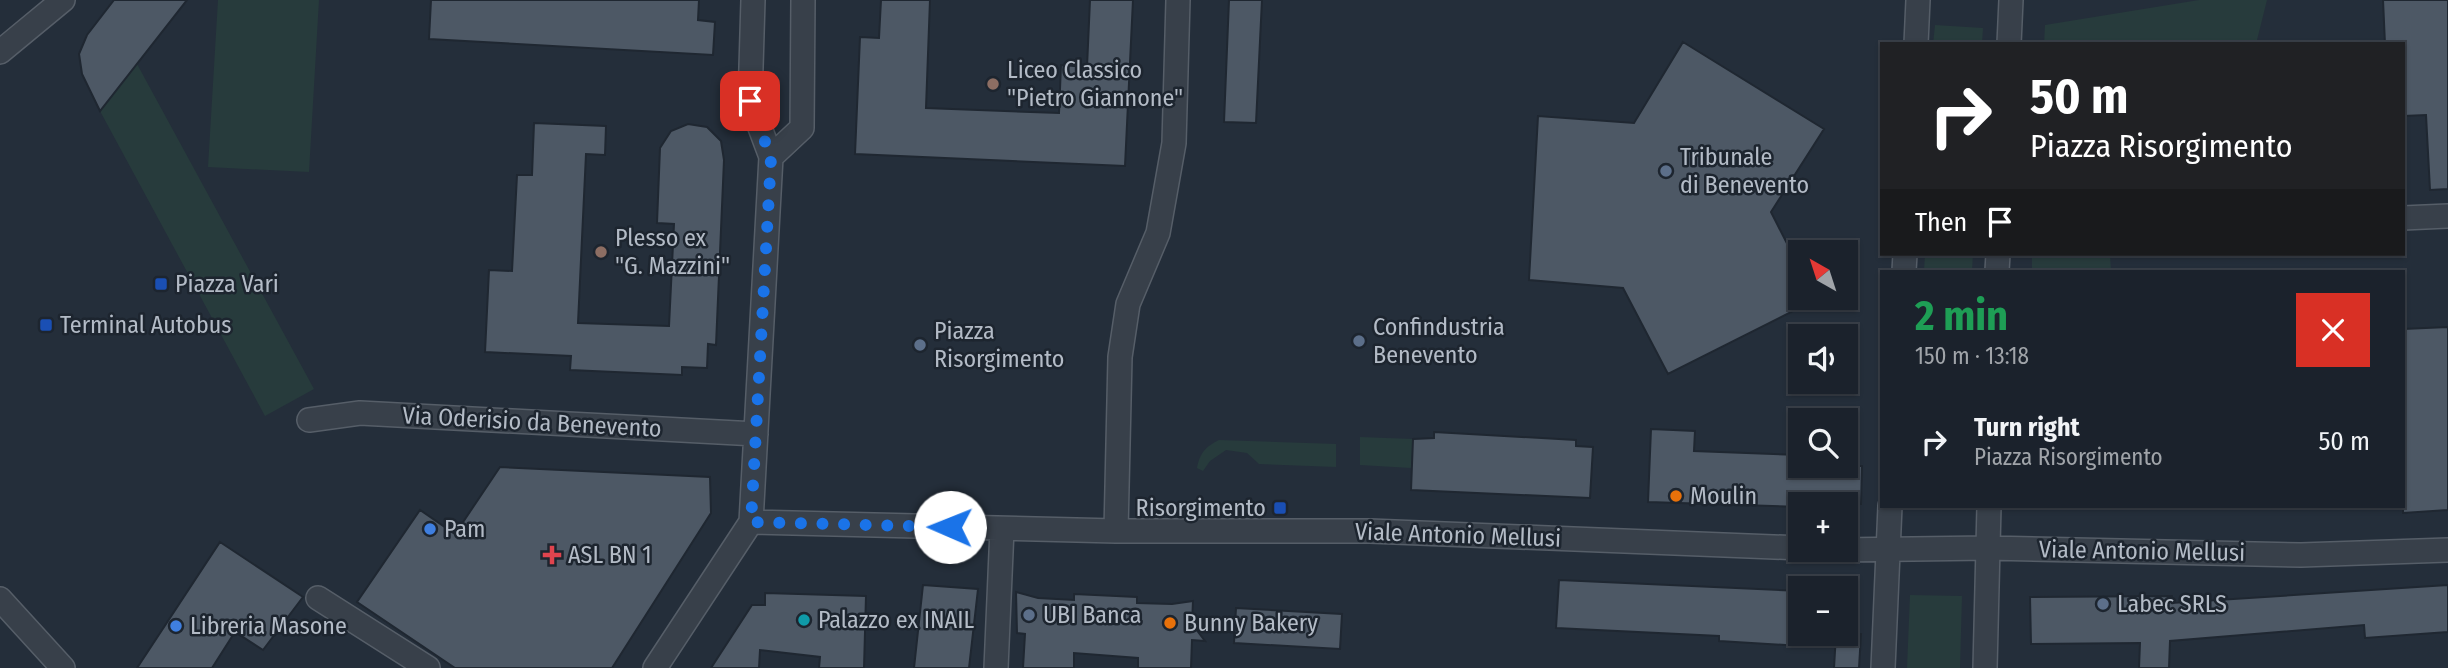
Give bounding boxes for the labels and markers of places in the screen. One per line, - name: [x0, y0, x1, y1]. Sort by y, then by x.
- place label: Liceo Classico "Pietro Giannone": [1007, 56, 1183, 112]
- pin: [720, 71, 780, 131]
- marker: Liceo Classico "Pietro Giannone": [985, 76, 1001, 92]
- place label: Tribunale di Benevento: [1680, 143, 1809, 199]
- marker: Tribunale di Benevento: [1658, 163, 1674, 179]
- place label: Plesso ex "G. Mazzini": [615, 224, 730, 280]
- marker: Plesso ex "G. Mazzini": [593, 244, 609, 260]
- place label: Piazza Vari: [175, 270, 279, 298]
- marker: Piazza Vari: [153, 276, 169, 292]
- place label: Terminal Autobus: [60, 311, 232, 339]
- place label: Confindustria Benevento: [1373, 313, 1505, 369]
- marker: Terminal Autobus: [38, 317, 54, 333]
- place label: Piazza Risorgimento: [934, 317, 1064, 373]
- marker: Confindustria Benevento: [1351, 333, 1367, 349]
- marker: Piazza Risorgimento: [912, 337, 928, 353]
- place label: Moulin: [1690, 482, 1757, 510]
- marker: Moulin: [1668, 488, 1684, 504]
- place label: Risorgimento: [1136, 494, 1266, 522]
- marker: Risorgimento: [1272, 500, 1288, 516]
- place label: Pam: [444, 515, 486, 543]
- marker: Pam: [422, 521, 438, 537]
- place label: ASL BN 1: [568, 541, 652, 569]
- marker: ASL BN 1: [542, 545, 562, 565]
- place label: Labec SRLS: [2117, 590, 2227, 618]
- marker: Labec SRLS: [2095, 596, 2111, 612]
- place label: UBI Banca: [1043, 601, 1142, 629]
- place label: Palazzo ex INAIL: [818, 606, 974, 634]
- marker: UBI Banca: [1021, 607, 1037, 623]
- place label: Bunny Bakery: [1184, 609, 1318, 637]
- place label: Libreria Masone: [190, 612, 347, 640]
- marker: Palazzo ex INAIL: [796, 612, 812, 628]
- marker: Bunny Bakery: [1162, 615, 1178, 631]
- marker: Libreria Masone: [168, 618, 184, 634]

